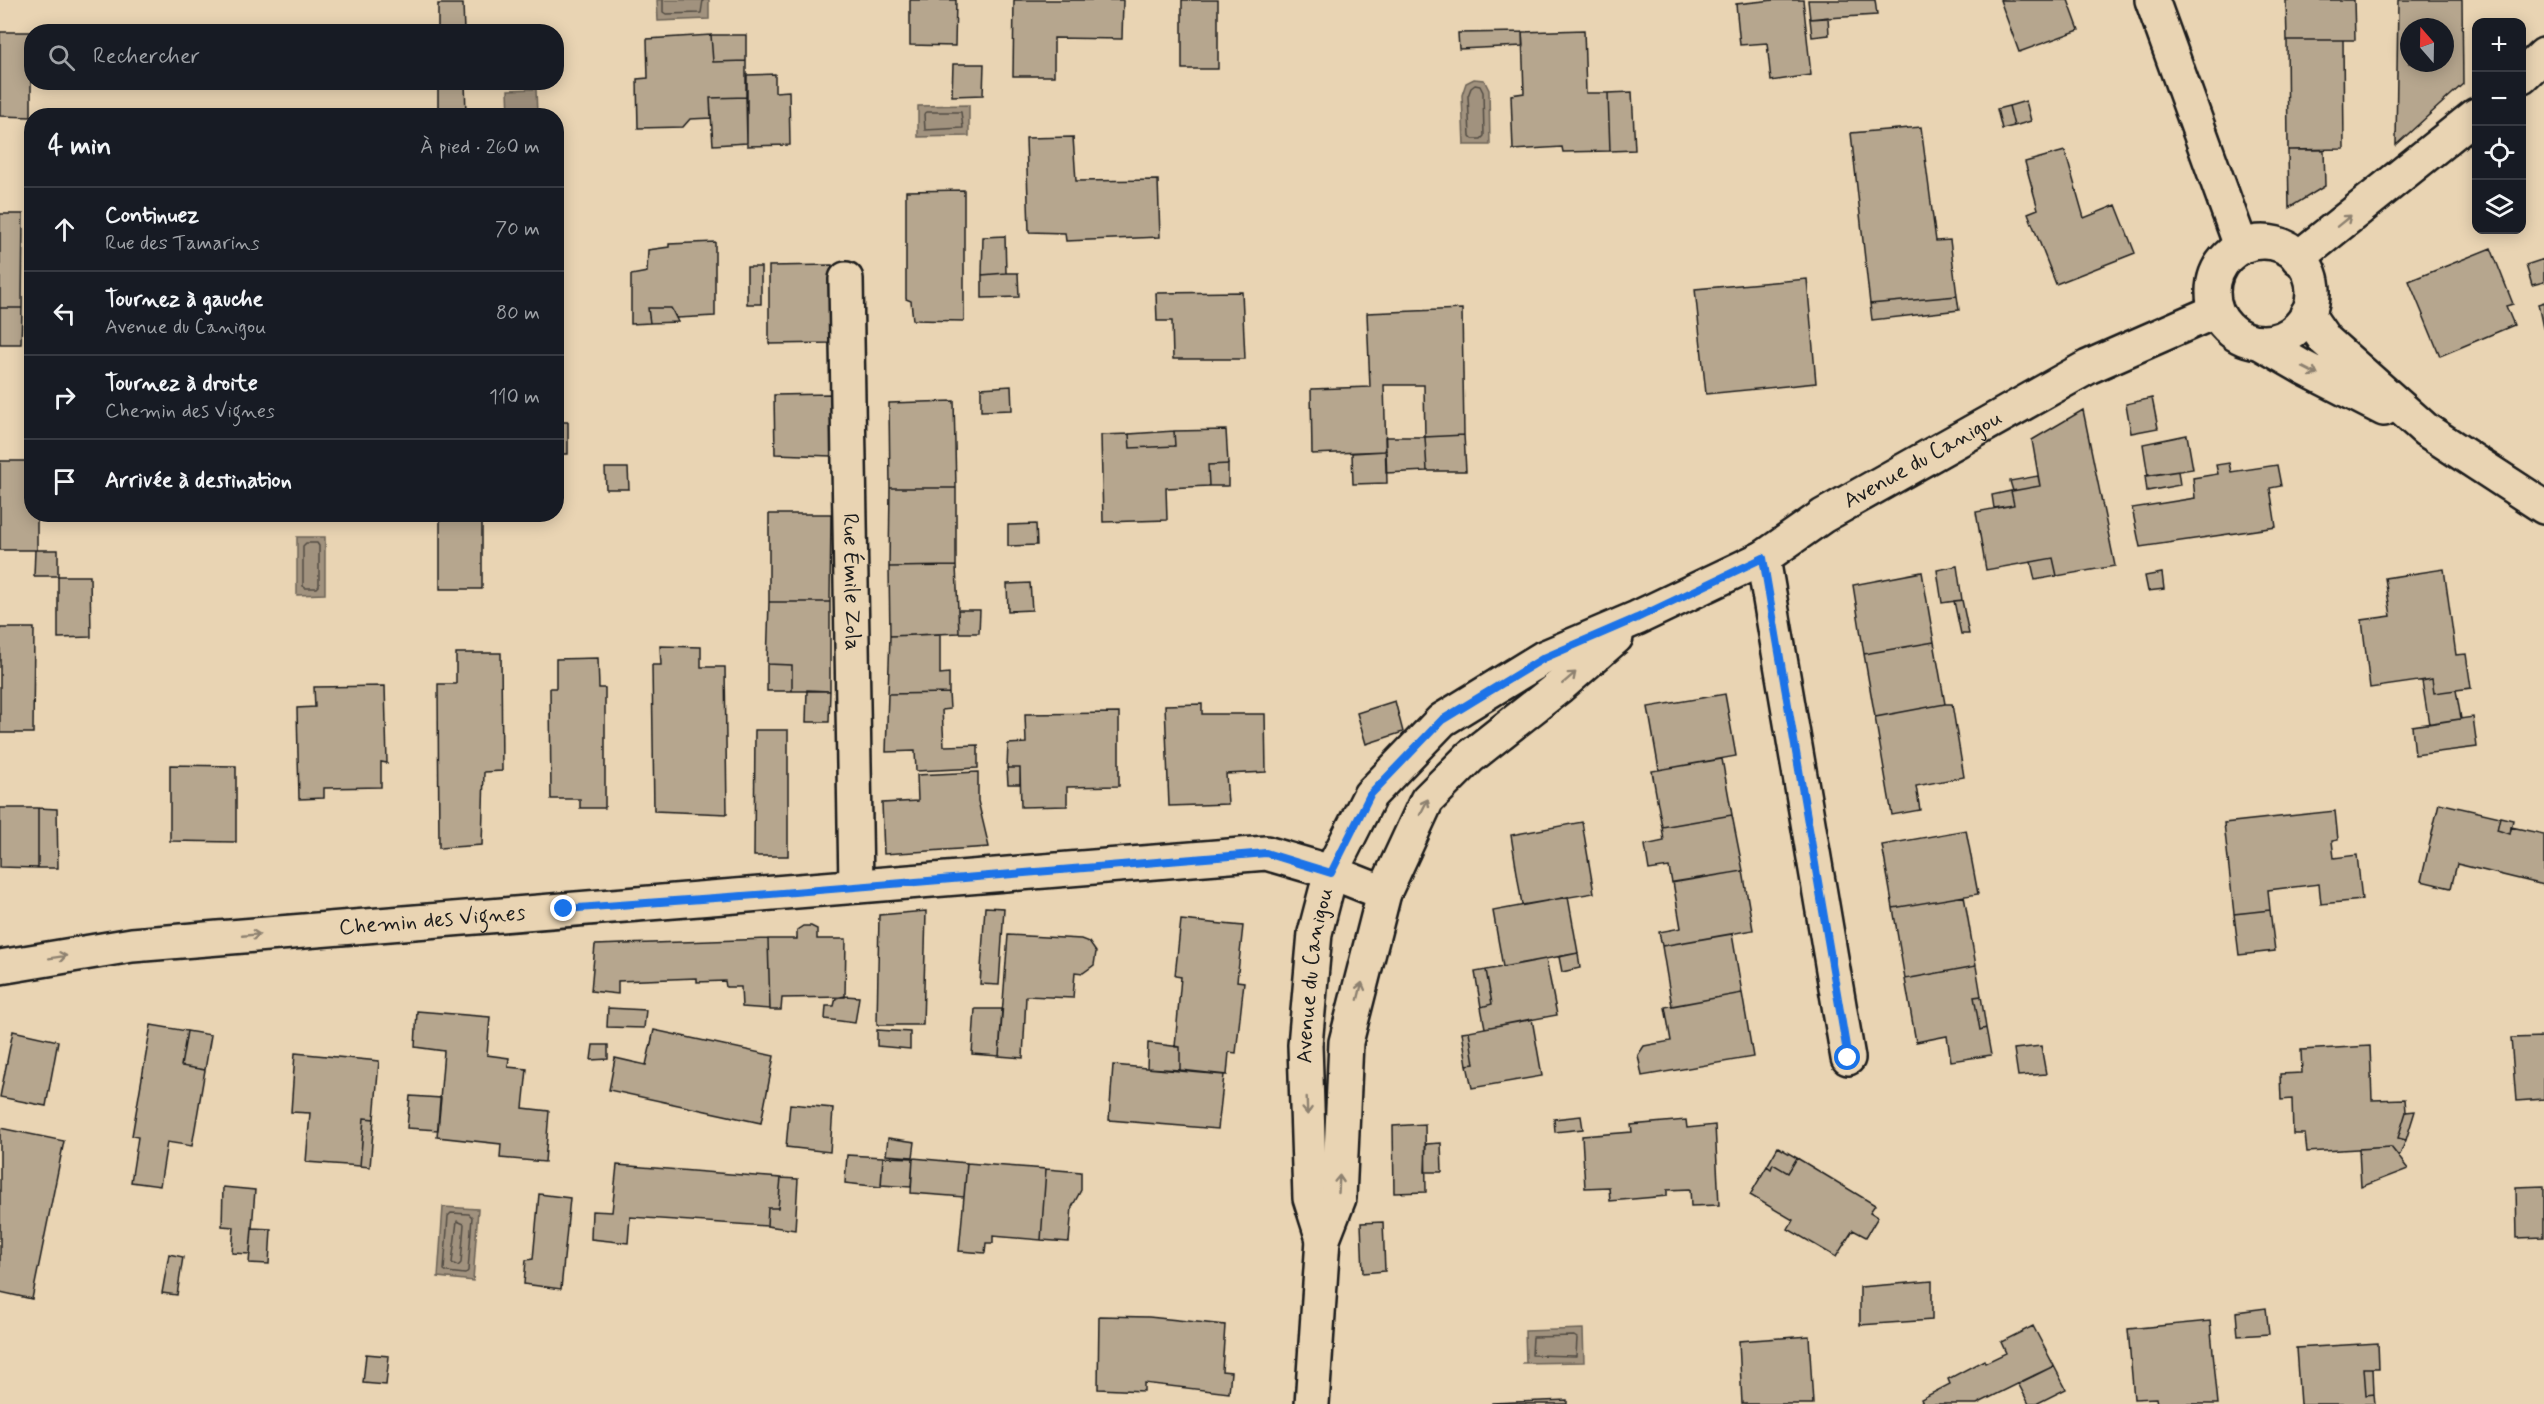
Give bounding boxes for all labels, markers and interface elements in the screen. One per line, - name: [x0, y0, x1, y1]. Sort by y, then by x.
- north arrow: [2400, 18, 2454, 72]
- map controls: [2472, 18, 2526, 234]
- button: +: [2472, 18, 2526, 72]
- search box: [24, 24, 564, 90]
- icon: search: [45, 41, 78, 74]
- text: Rechercher: [93, 43, 200, 71]
- button: −: [2472, 72, 2526, 126]
- button: locate: [2472, 126, 2526, 180]
- text: 4 min: [48, 130, 111, 164]
- text: À pied · 260 m: [420, 134, 540, 161]
- button: layers: [2472, 180, 2526, 234]
- text: Continuez: [105, 202, 199, 230]
- icon: ahead: [48, 213, 81, 246]
- one-way arrow: [2335, 215, 2351, 228]
- text: 70 m: [495, 216, 540, 243]
- text: Rue des Tamarins: [105, 230, 260, 257]
- text: Tournez à gauche: [105, 286, 263, 314]
- icon: left: [48, 297, 81, 330]
- text: 80 m: [496, 300, 540, 327]
- text: Avenue du Canigou: [105, 314, 266, 341]
- one-way arrow: [2300, 366, 2318, 377]
- text: Tournez à droite: [105, 370, 258, 398]
- icon: right: [48, 381, 81, 414]
- text: 110 m: [489, 384, 540, 411]
- text: Chemin des Vignes: [105, 398, 275, 425]
- street label: Avenue du Canigou: [1839, 404, 2007, 515]
- icon: arrive: [48, 465, 81, 498]
- text: Arrivée à destination: [105, 467, 292, 495]
- street label: Rue Émile Zola: [836, 513, 866, 651]
- one-way arrow: [1560, 672, 1576, 686]
- one-way arrow: [1418, 799, 1430, 817]
- street label: Avenue du Canigou: [1291, 885, 1340, 1064]
- route end: [550, 895, 576, 921]
- street label: Chemin des Vignes: [338, 899, 527, 942]
- one-way arrow: [241, 929, 261, 940]
- one-way arrow: [47, 952, 67, 963]
- one-way arrow: [1354, 981, 1366, 1000]
- route start: [1834, 1044, 1860, 1070]
- one-way arrow: [1301, 1095, 1313, 1115]
- one-way arrow: [1334, 1174, 1345, 1194]

